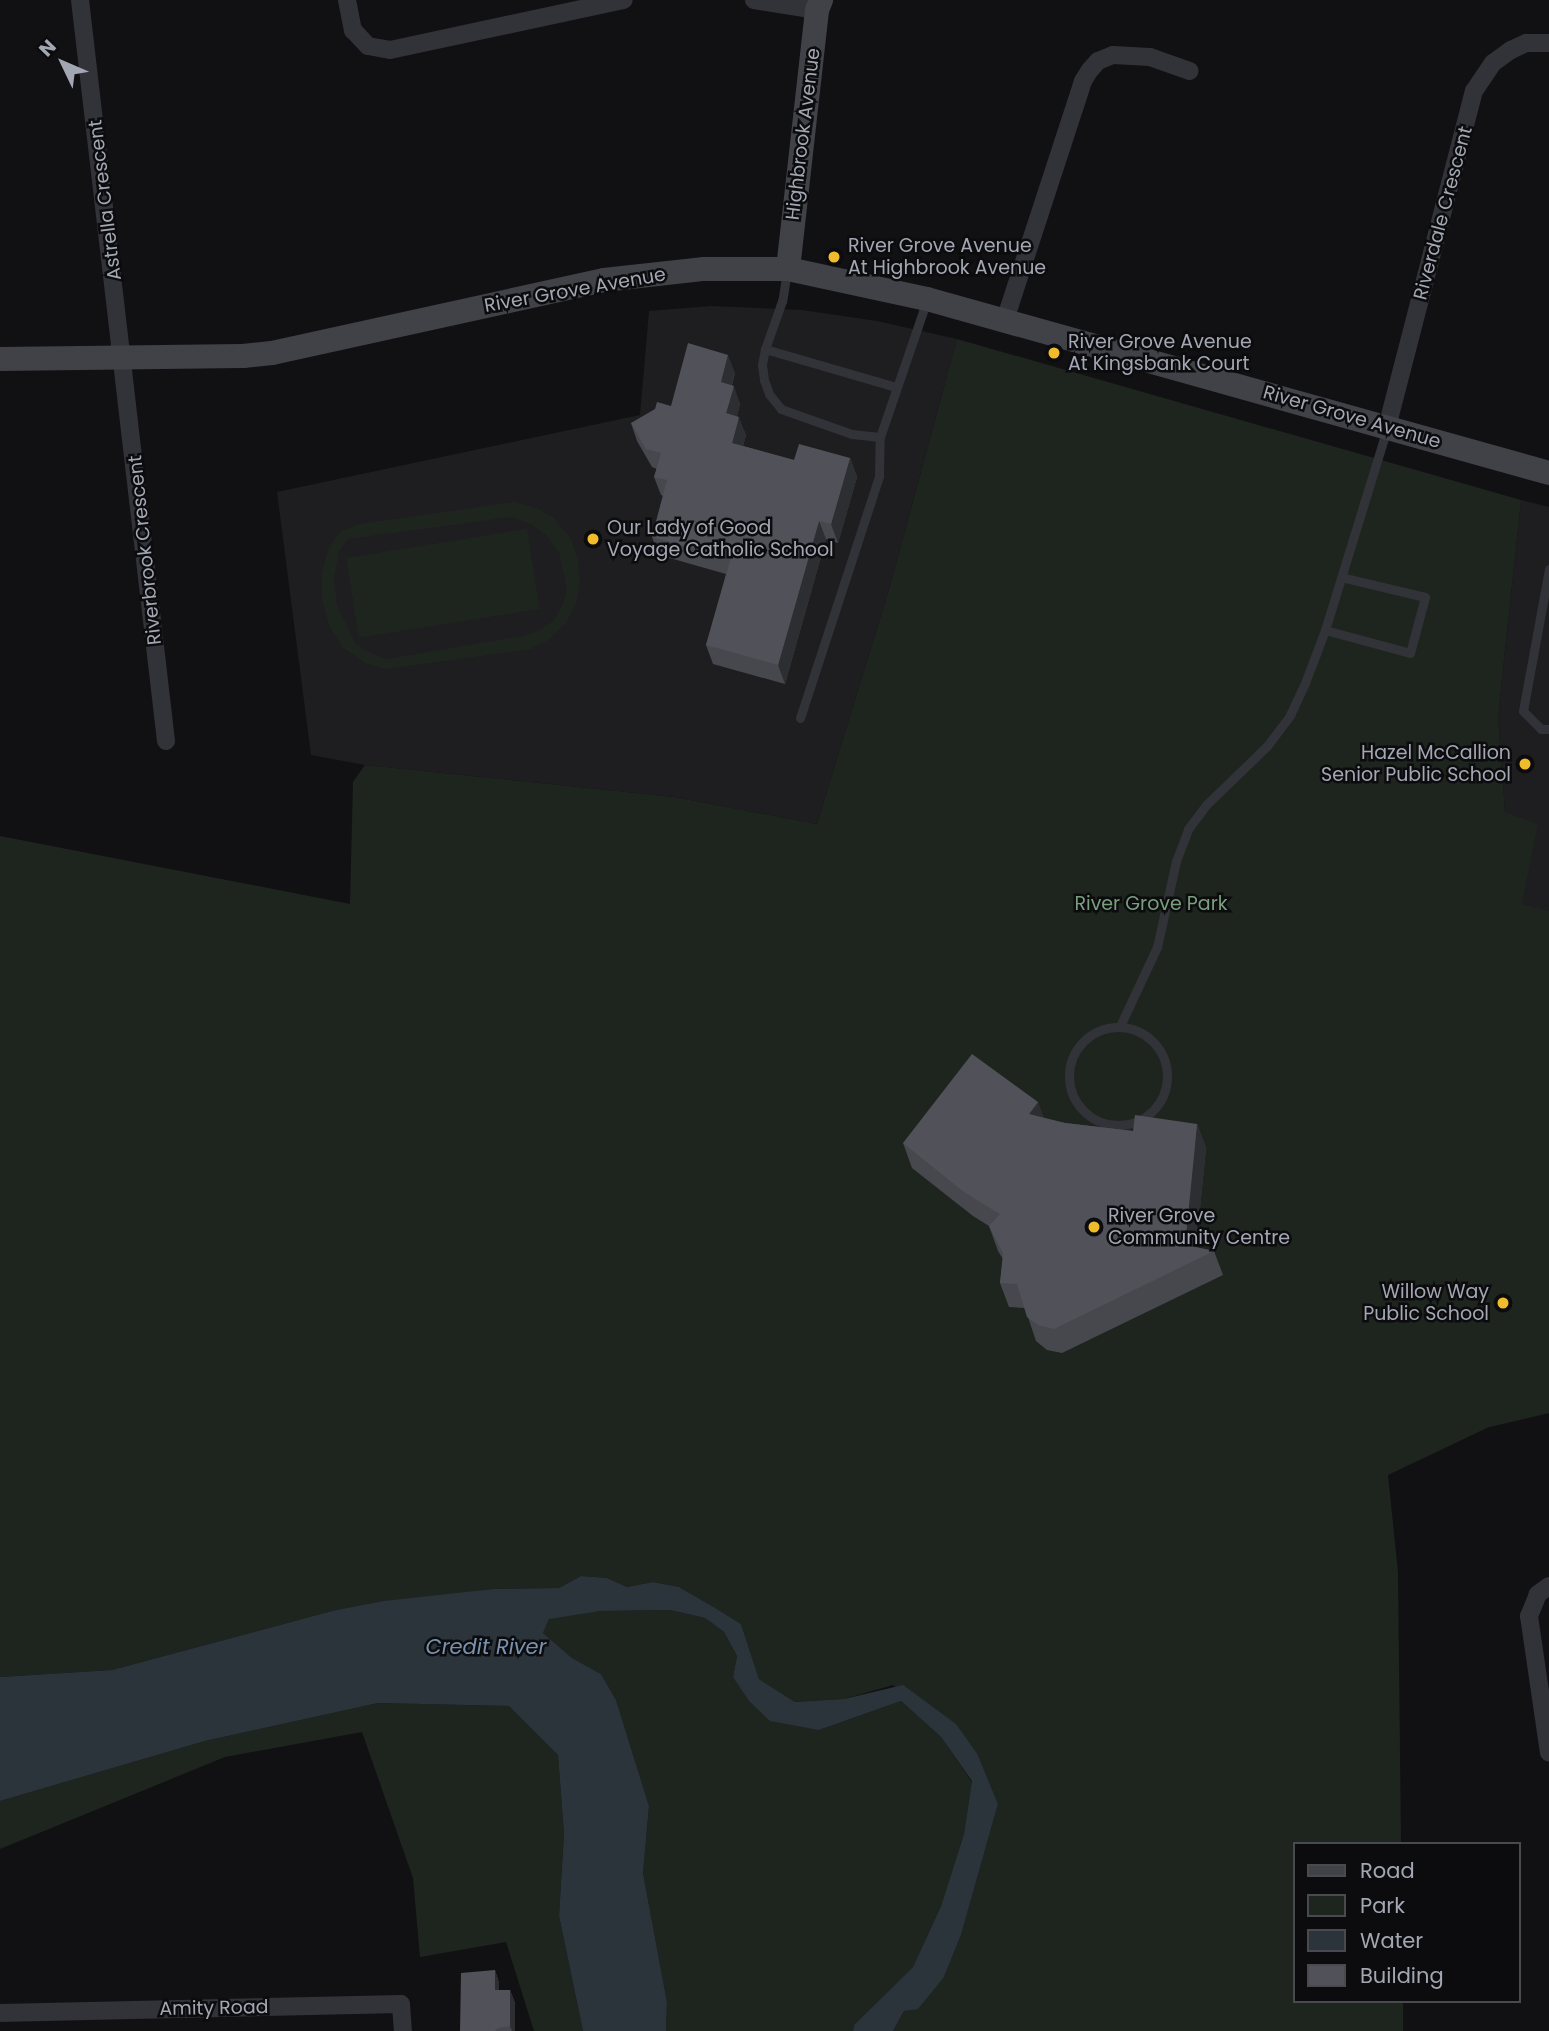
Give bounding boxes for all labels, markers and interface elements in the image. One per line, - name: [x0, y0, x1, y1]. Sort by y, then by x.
- north arrow: [28, 28, 98, 98]
- text: N: [33, 34, 62, 63]
- street label: Highbrook Avenue: [781, 47, 825, 221]
- street label: Astrella Crescent: [84, 118, 126, 282]
- street label: Riverdale Crescent: [1409, 124, 1477, 302]
- place label: River Grove Avenue At Highbrook Avenue: [848, 235, 1046, 279]
- marker: River Grove Avenue At Highbrook Avenue: [826, 249, 842, 265]
- street label: River Grove Avenue: [483, 263, 667, 317]
- place label: River Grove Avenue At Kingsbank Court: [1068, 331, 1252, 375]
- marker: River Grove Avenue At Kingsbank Court: [1046, 345, 1062, 361]
- street label: River Grove Avenue: [1261, 381, 1443, 453]
- street label: Riverbrook Crescent: [124, 454, 166, 646]
- place label: Our Lady of Good Voyage Catholic School: [607, 517, 834, 561]
- marker: Our Lady of Good Voyage Catholic School: [585, 531, 601, 547]
- place label: Hazel McCallion Senior Public School: [1321, 742, 1511, 786]
- marker: Hazel McCallion Senior Public School: [1517, 756, 1533, 772]
- park label: River Grove Park: [1074, 893, 1228, 915]
- place label: River Grove Community Centre: [1108, 1205, 1290, 1249]
- marker: River Grove Community Centre: [1086, 1219, 1102, 1235]
- place label: Willow Way Public School: [1363, 1281, 1489, 1325]
- marker: Willow Way Public School: [1495, 1295, 1511, 1311]
- water label: Credit River: [426, 1634, 546, 1660]
- legend: [1294, 1842, 1521, 2003]
- text: Road: [1360, 1856, 1415, 1885]
- text: Park: [1360, 1891, 1405, 1920]
- text: Water: [1360, 1926, 1423, 1955]
- text: Building: [1360, 1961, 1444, 1990]
- street label: Amity Road: [159, 1996, 269, 2020]

